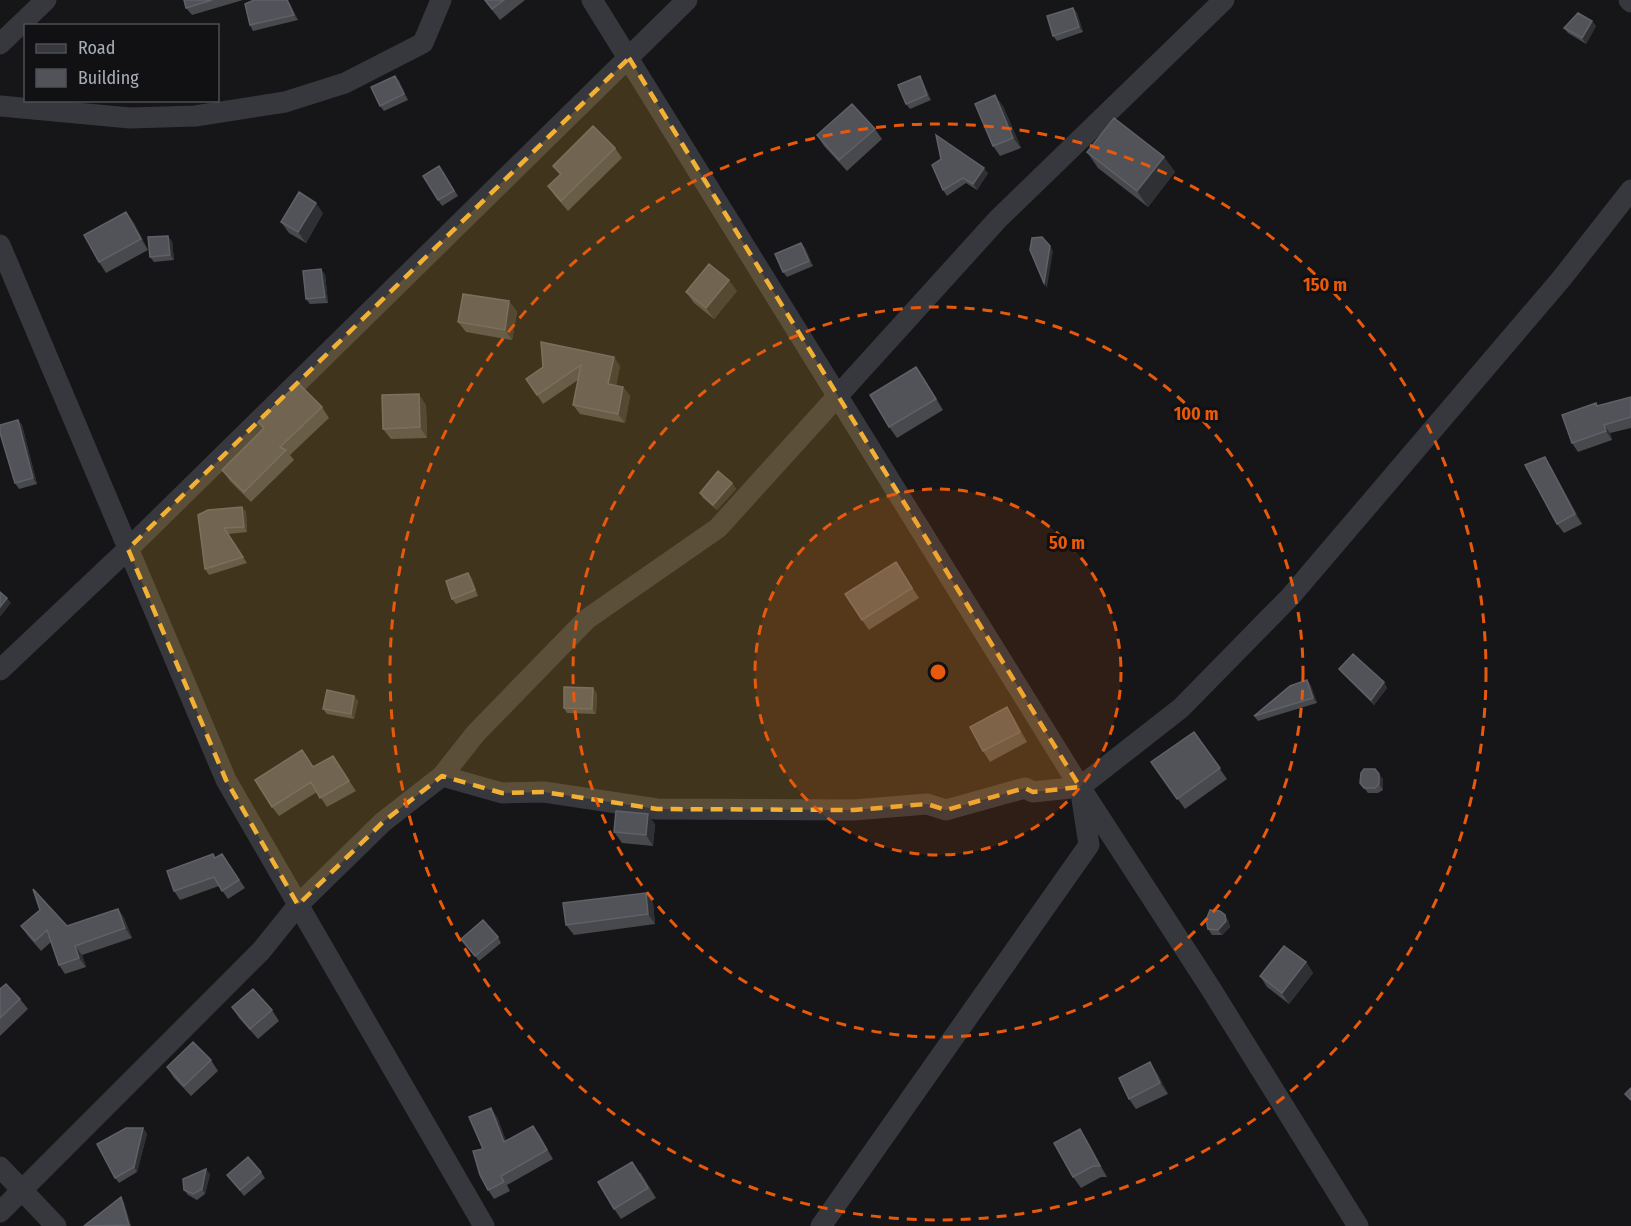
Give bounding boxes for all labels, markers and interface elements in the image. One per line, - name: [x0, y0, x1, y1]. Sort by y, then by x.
- legend: [24, 24, 219, 102]
- text: Road: [78, 37, 115, 59]
- text: Building: [78, 67, 139, 89]
- text: 150 m: [1303, 274, 1347, 296]
- text: 100 m: [1174, 403, 1218, 425]
- text: 50 m: [1049, 532, 1085, 554]
- centre of rings: [928, 662, 948, 682]

